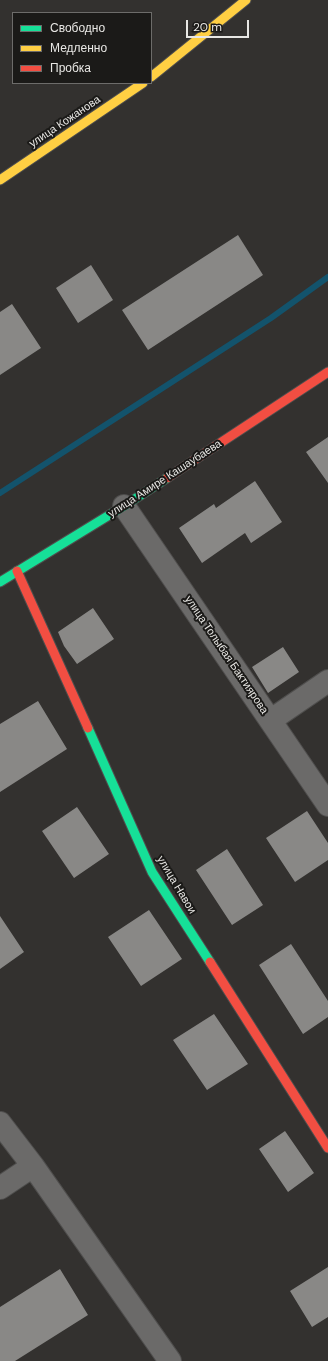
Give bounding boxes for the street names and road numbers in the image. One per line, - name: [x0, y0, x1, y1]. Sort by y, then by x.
- street label: улица Кожанова: [27, 93, 103, 151]
- street label: улица Амире Кашаубаева: [106, 437, 224, 521]
- street label: улица Толыбая Бактиярова: [181, 593, 271, 717]
- street label: улица Навои: [154, 854, 198, 916]

